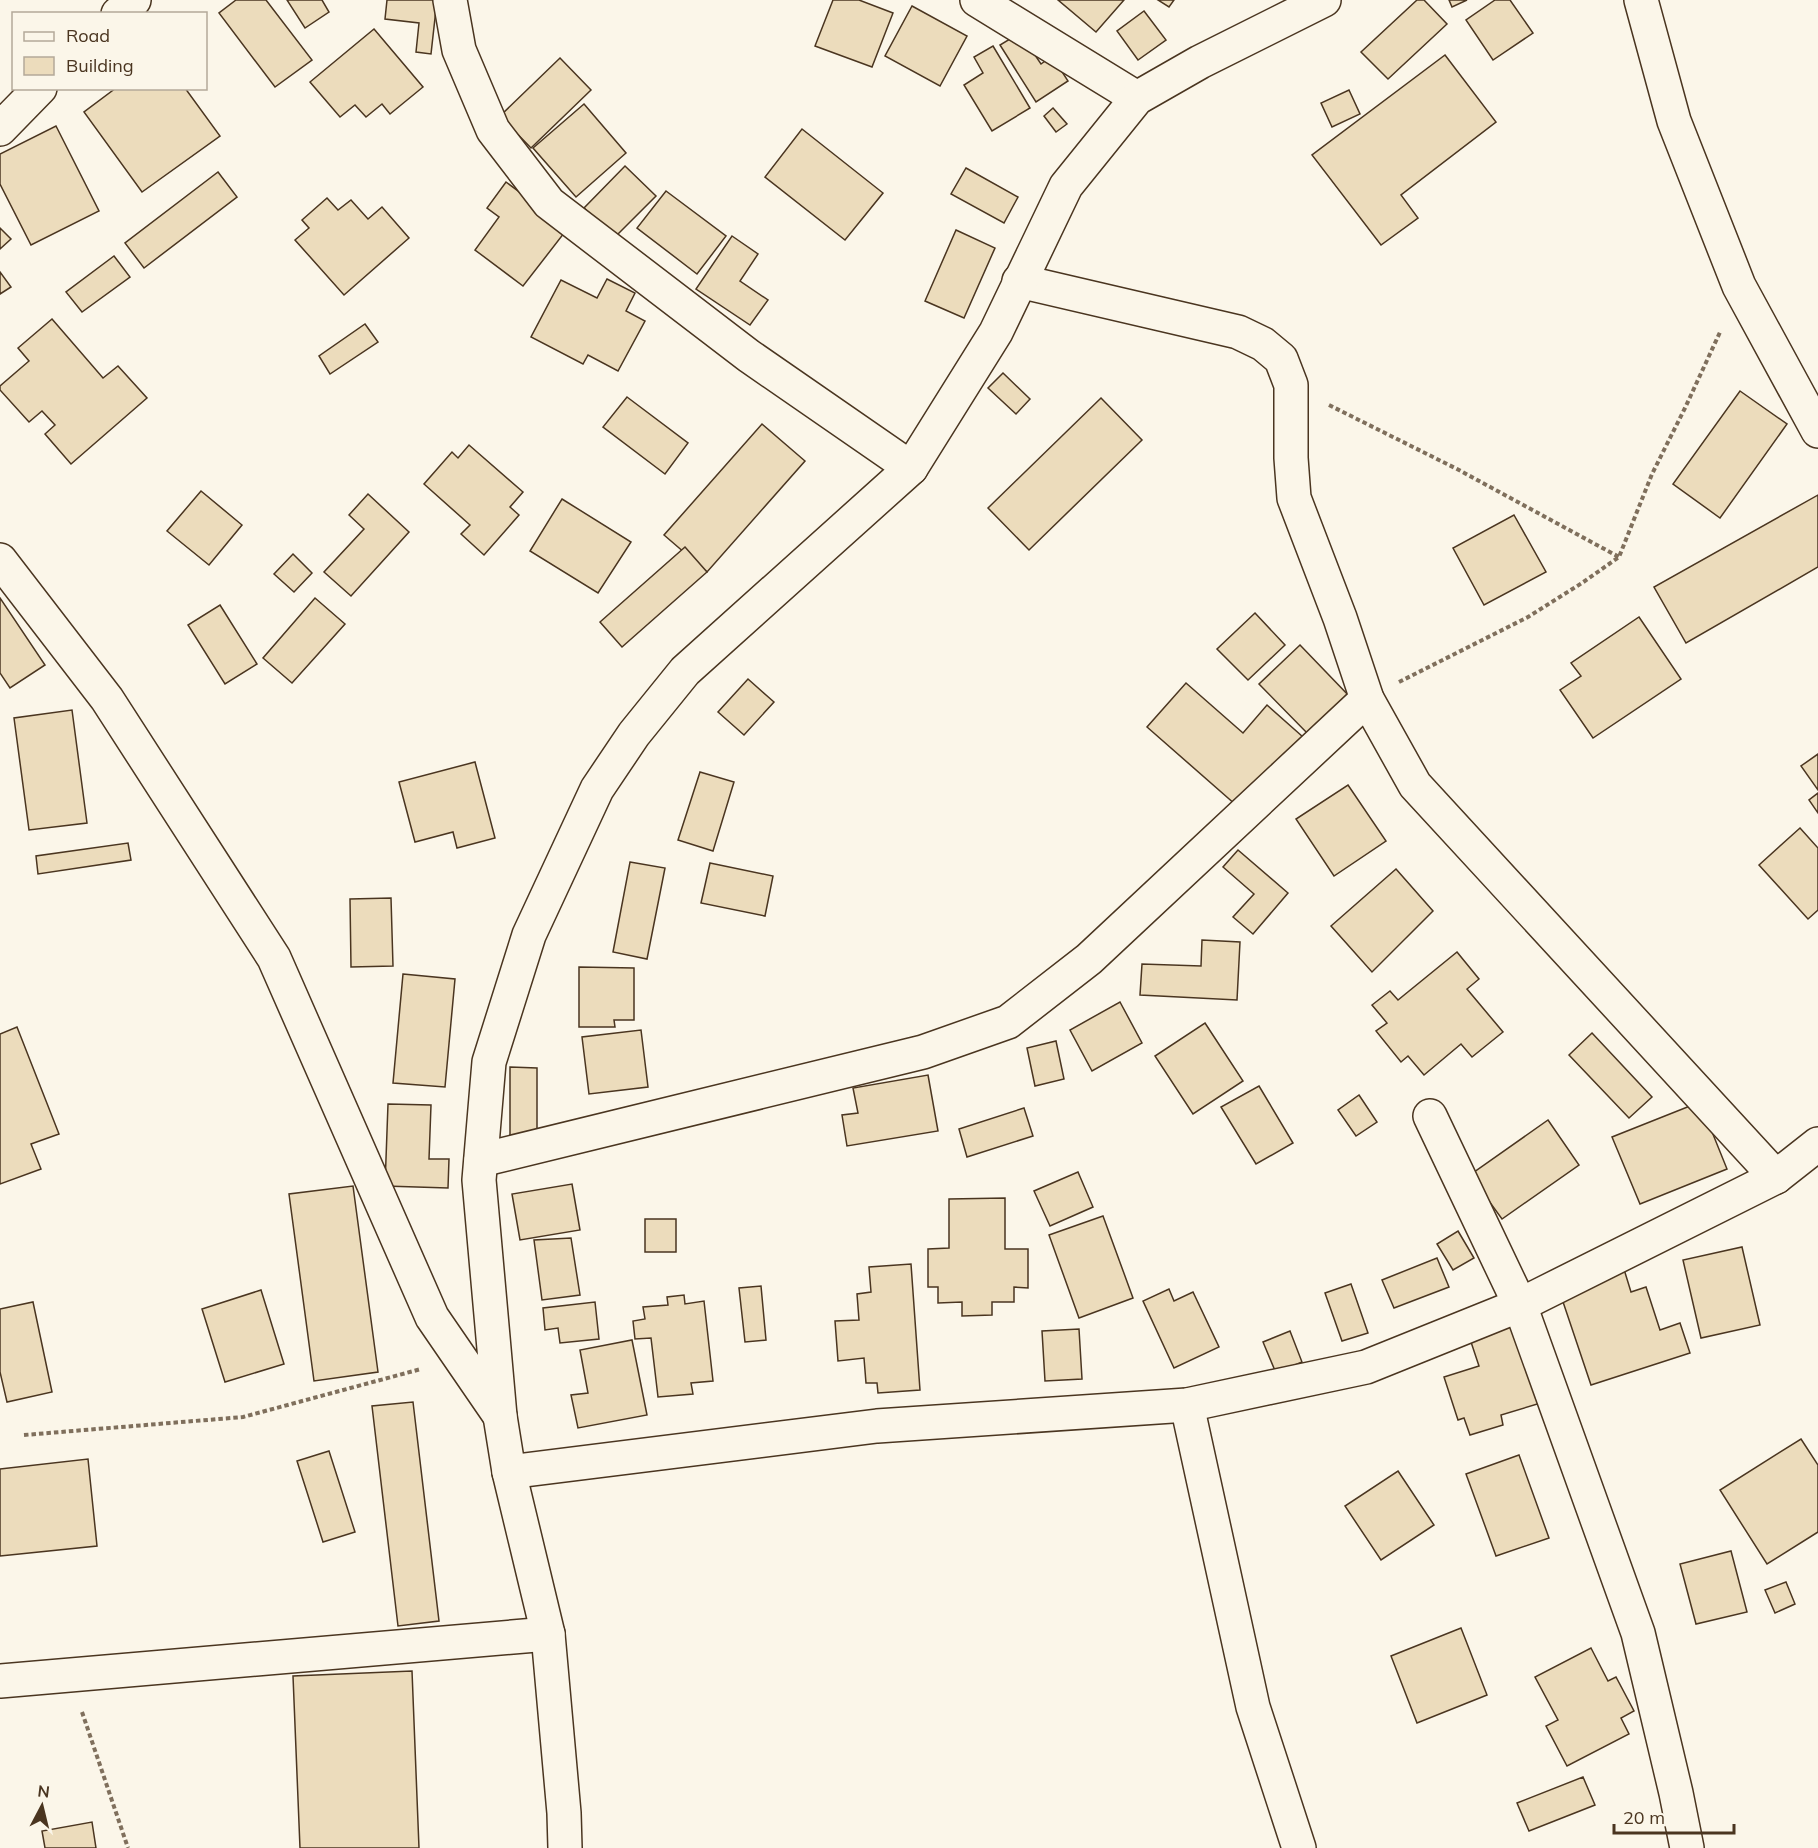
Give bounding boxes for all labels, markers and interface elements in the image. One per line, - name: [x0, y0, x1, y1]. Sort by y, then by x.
- legend: [12, 12, 207, 90]
- text: Road: [66, 24, 110, 47]
- text: Building: [66, 54, 134, 77]
- north arrow: [12, 1776, 72, 1836]
- text: N: [37, 1780, 51, 1802]
- scale bar: [1614, 1797, 1734, 1835]
- text: 20 m: [1623, 1806, 1665, 1829]

